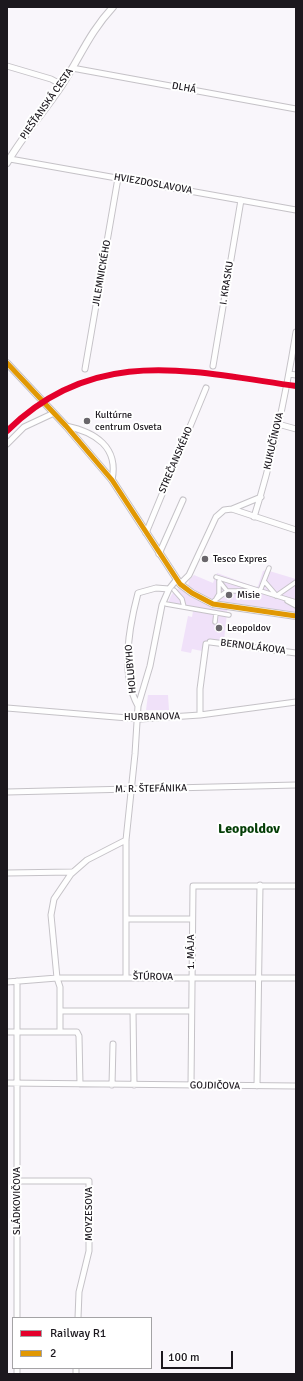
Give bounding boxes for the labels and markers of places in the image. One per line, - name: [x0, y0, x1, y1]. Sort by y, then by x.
- place label: Kultúrne centrum Osveta: [95, 409, 162, 432]
- marker: Kultúrne centrum Osveta: [82, 416, 92, 426]
- place label: Tesco Expres: [213, 553, 267, 565]
- marker: Tesco Expres: [200, 554, 210, 564]
- place label: Misie: [237, 589, 260, 601]
- marker: Misie: [224, 590, 234, 600]
- place label: Leopoldov: [227, 622, 270, 634]
- marker: Leopoldov: [214, 623, 224, 633]

